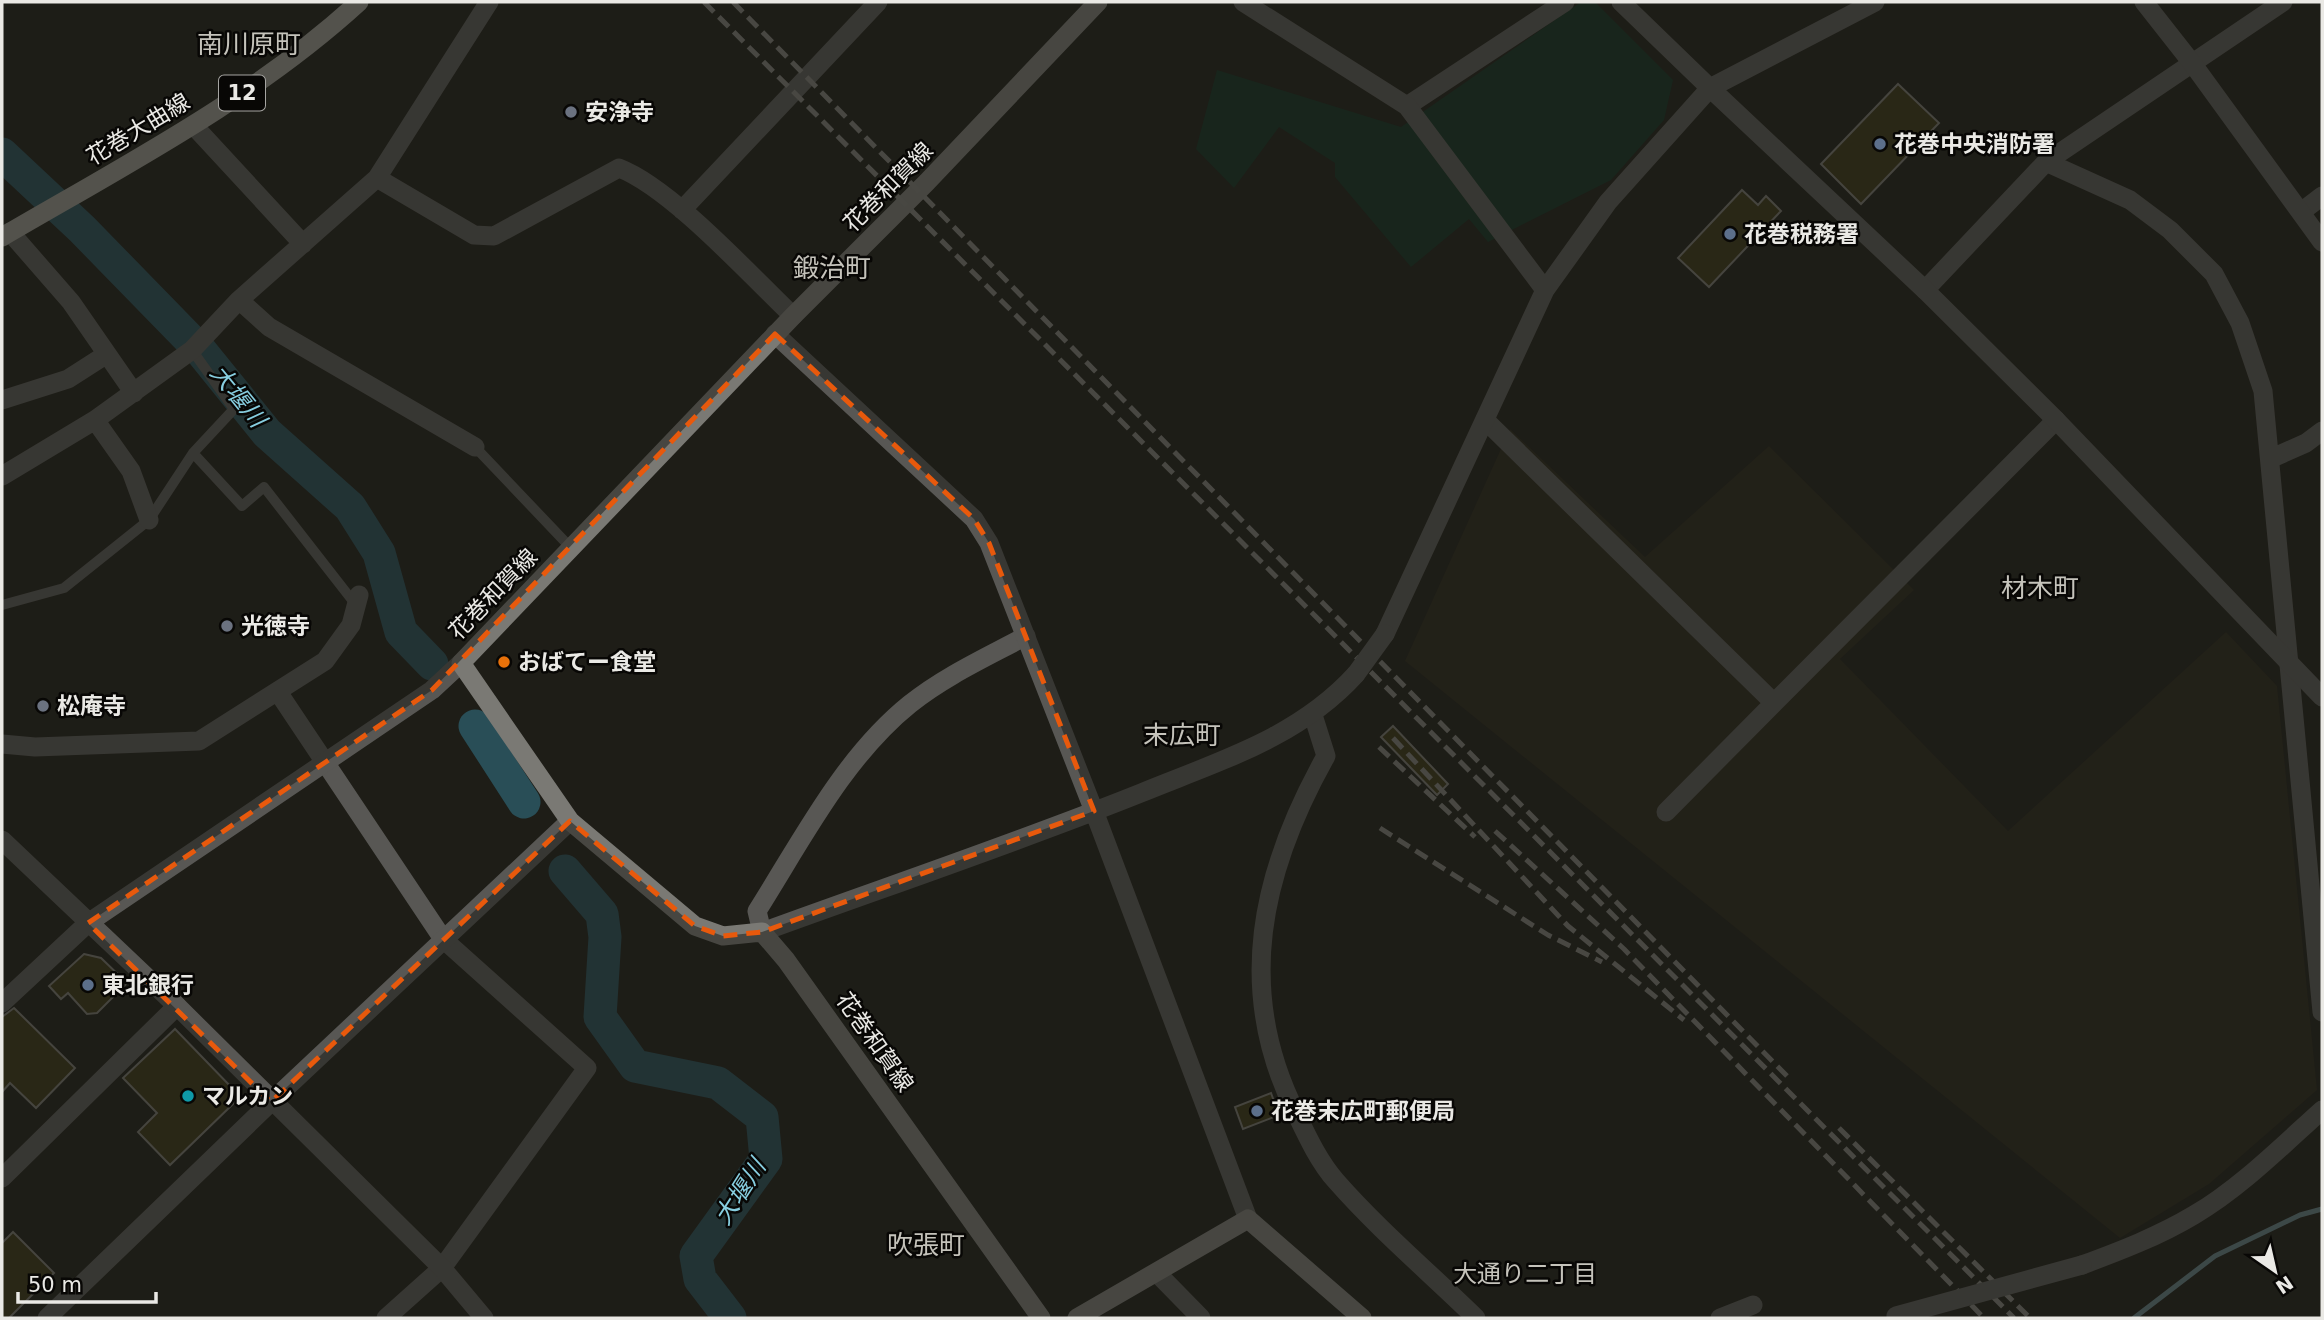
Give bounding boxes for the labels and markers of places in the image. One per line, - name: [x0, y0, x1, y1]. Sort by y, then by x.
- place label: 安浄寺: [585, 99, 654, 125]
- marker: 安浄寺: [563, 104, 579, 120]
- place label: 花巻中央消防署: [1894, 131, 2055, 157]
- marker: 花巻中央消防署: [1872, 136, 1888, 152]
- place label: 花巻税務署: [1744, 221, 1859, 247]
- marker: 花巻税務署: [1722, 226, 1738, 242]
- place label: 光徳寺: [241, 613, 310, 639]
- marker: 光徳寺: [219, 618, 235, 634]
- place label: おばてー食堂: [518, 649, 656, 675]
- marker: おばてー食堂: [496, 654, 512, 670]
- place label: 松庵寺: [57, 693, 126, 719]
- marker: 松庵寺: [35, 698, 51, 714]
- place label: 東北銀行: [102, 972, 194, 998]
- marker: 東北銀行: [80, 977, 96, 993]
- place label: マルカン: [202, 1083, 293, 1109]
- marker: マルカン: [180, 1088, 196, 1104]
- place label: 花巻末広町郵便局: [1271, 1098, 1455, 1124]
- marker: 花巻末広町郵便局: [1249, 1103, 1265, 1119]

